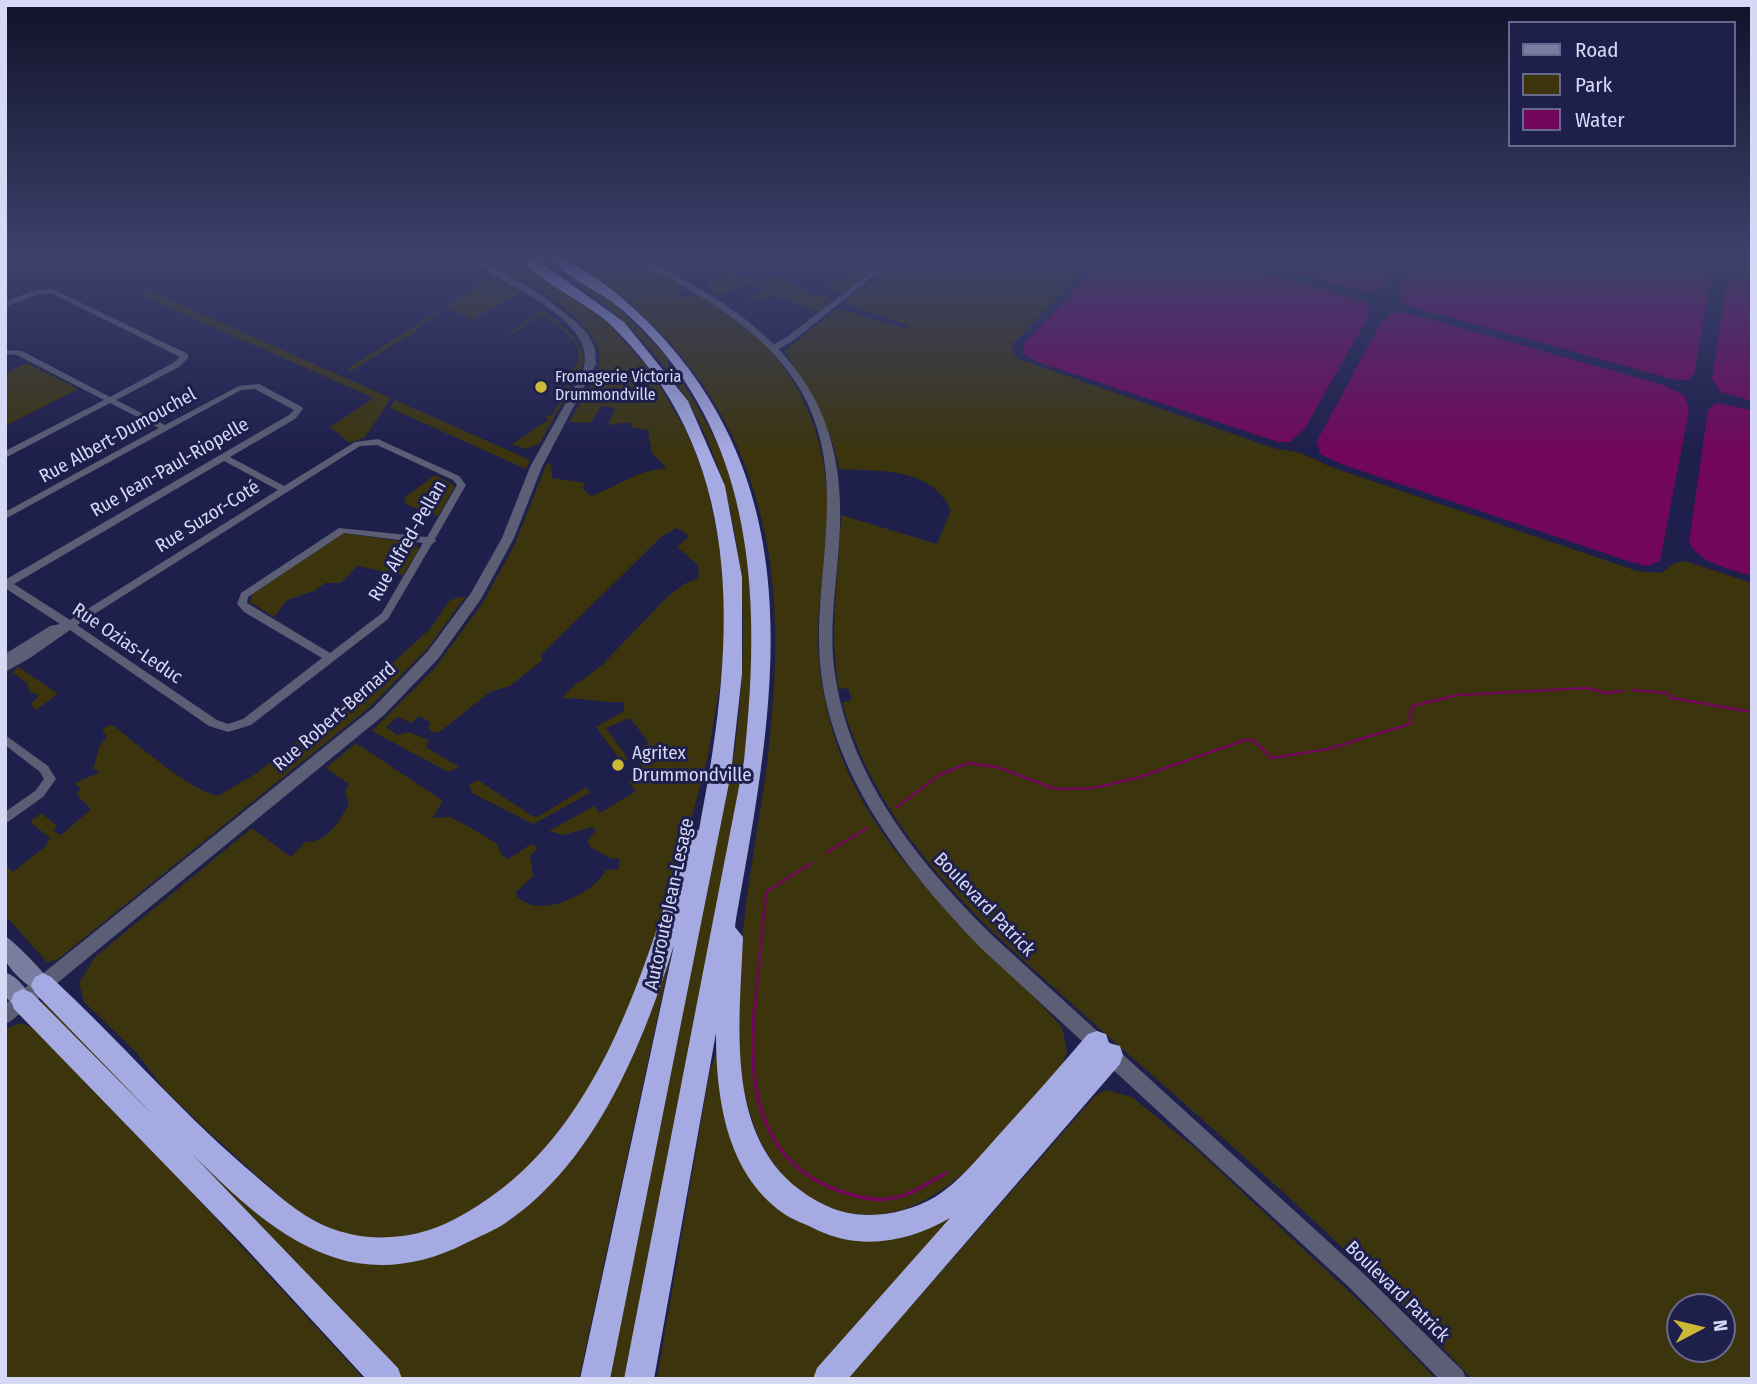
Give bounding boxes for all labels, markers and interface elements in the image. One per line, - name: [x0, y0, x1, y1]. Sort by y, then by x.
- legend: [1508, 21, 1736, 147]
- text: Road: [1575, 37, 1619, 63]
- text: Park: [1575, 72, 1612, 98]
- text: Water: [1575, 107, 1625, 133]
- place label: Fromagerie Victoria Drummondville: [555, 368, 681, 406]
- marker: Fromagerie Victoria Drummondville: [533, 379, 549, 395]
- street label: Rue Albert-Dumouchel: [36, 383, 200, 489]
- street label: Rue Jean-Paul-Riopelle: [87, 413, 253, 523]
- street label: Rue Suzor-Coté: [152, 476, 264, 558]
- street label: Rue Alfred-Pellan: [364, 477, 452, 605]
- street label: Rue Ozias-Leduc: [68, 599, 186, 689]
- street label: Rue Robert-Bernard: [269, 658, 401, 776]
- place label: Agritex Drummondville: [632, 743, 752, 787]
- marker: Agritex Drummondville: [610, 757, 626, 773]
- street label: Autoroute Jean-Lesage: [641, 816, 699, 992]
- street label: Boulevard Patrick: [929, 848, 1039, 962]
- street label: Boulevard Patrick: [1340, 1237, 1454, 1347]
- north arrow: [1666, 1293, 1736, 1363]
- text: N: [1708, 1319, 1732, 1333]

